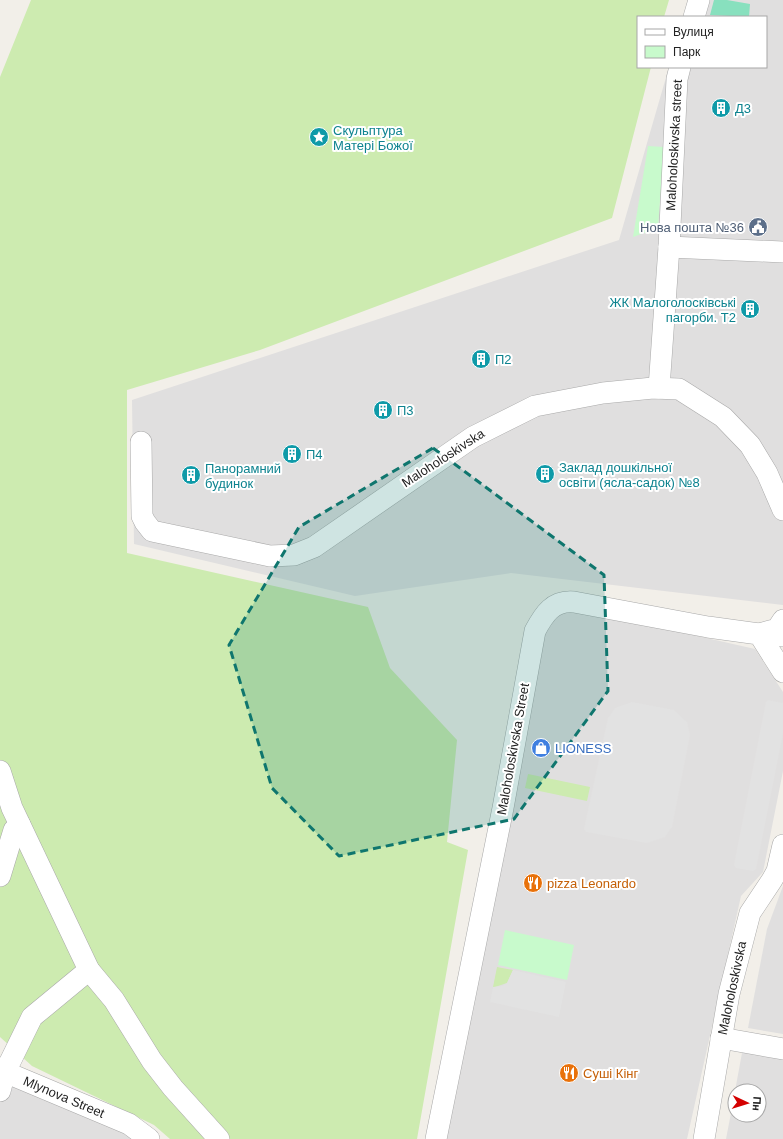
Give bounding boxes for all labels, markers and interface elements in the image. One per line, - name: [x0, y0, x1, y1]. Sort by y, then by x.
- legend: [637, 16, 767, 68]
- text: Вулиця: [673, 25, 714, 39]
- text: Парк: [673, 45, 701, 59]
- street label: Maloholoskivska street: [663, 79, 685, 211]
- building icon: Д3: [710, 97, 732, 119]
- place label: Д3: [735, 101, 751, 116]
- place label: Скульптура Матері Божої: [333, 123, 413, 153]
- place icon: Скульптура Матері Божої: [308, 126, 330, 148]
- public building icon: Нова пошта №36: [747, 216, 769, 238]
- place label: Нова пошта №36: [640, 220, 744, 235]
- place label: ЖК Малоголосківські пагорби. Т2: [610, 295, 736, 325]
- building icon: ЖК Малоголосківські пагорби. Т2: [739, 298, 761, 320]
- building icon: П2: [470, 348, 492, 370]
- place label: П2: [495, 352, 512, 367]
- building icon: П3: [372, 399, 394, 421]
- place label: П3: [397, 403, 414, 418]
- street label: Maloholoskivska: [399, 425, 488, 490]
- building icon: П4: [281, 443, 303, 465]
- place label: П4: [306, 447, 323, 462]
- place label: Заклад дошкільної освіти (ясла-садок) №8: [559, 460, 700, 490]
- place label: Панорамний будинок: [205, 461, 281, 491]
- building icon: Заклад дошкільної освіти (ясла-садок) №8: [534, 463, 556, 485]
- building icon: Панорамний будинок: [180, 464, 202, 486]
- street label: Maloholoskivska Street: [494, 681, 532, 816]
- shop icon: LIONESS: [530, 737, 552, 759]
- place label: LIONESS: [555, 741, 612, 756]
- restaurant icon: pizza Leonardo: [522, 872, 544, 894]
- place label: pizza Leonardo: [547, 876, 636, 891]
- street label: Maloholoskivska: [715, 939, 749, 1036]
- restaurant icon: Суші Кінг: [558, 1062, 580, 1084]
- place label: Суші Кінг: [583, 1066, 638, 1081]
- street label: Mlynova Street: [21, 1073, 107, 1121]
- north arrow: [727, 1083, 767, 1123]
- text: Пн: [750, 1096, 763, 1111]

